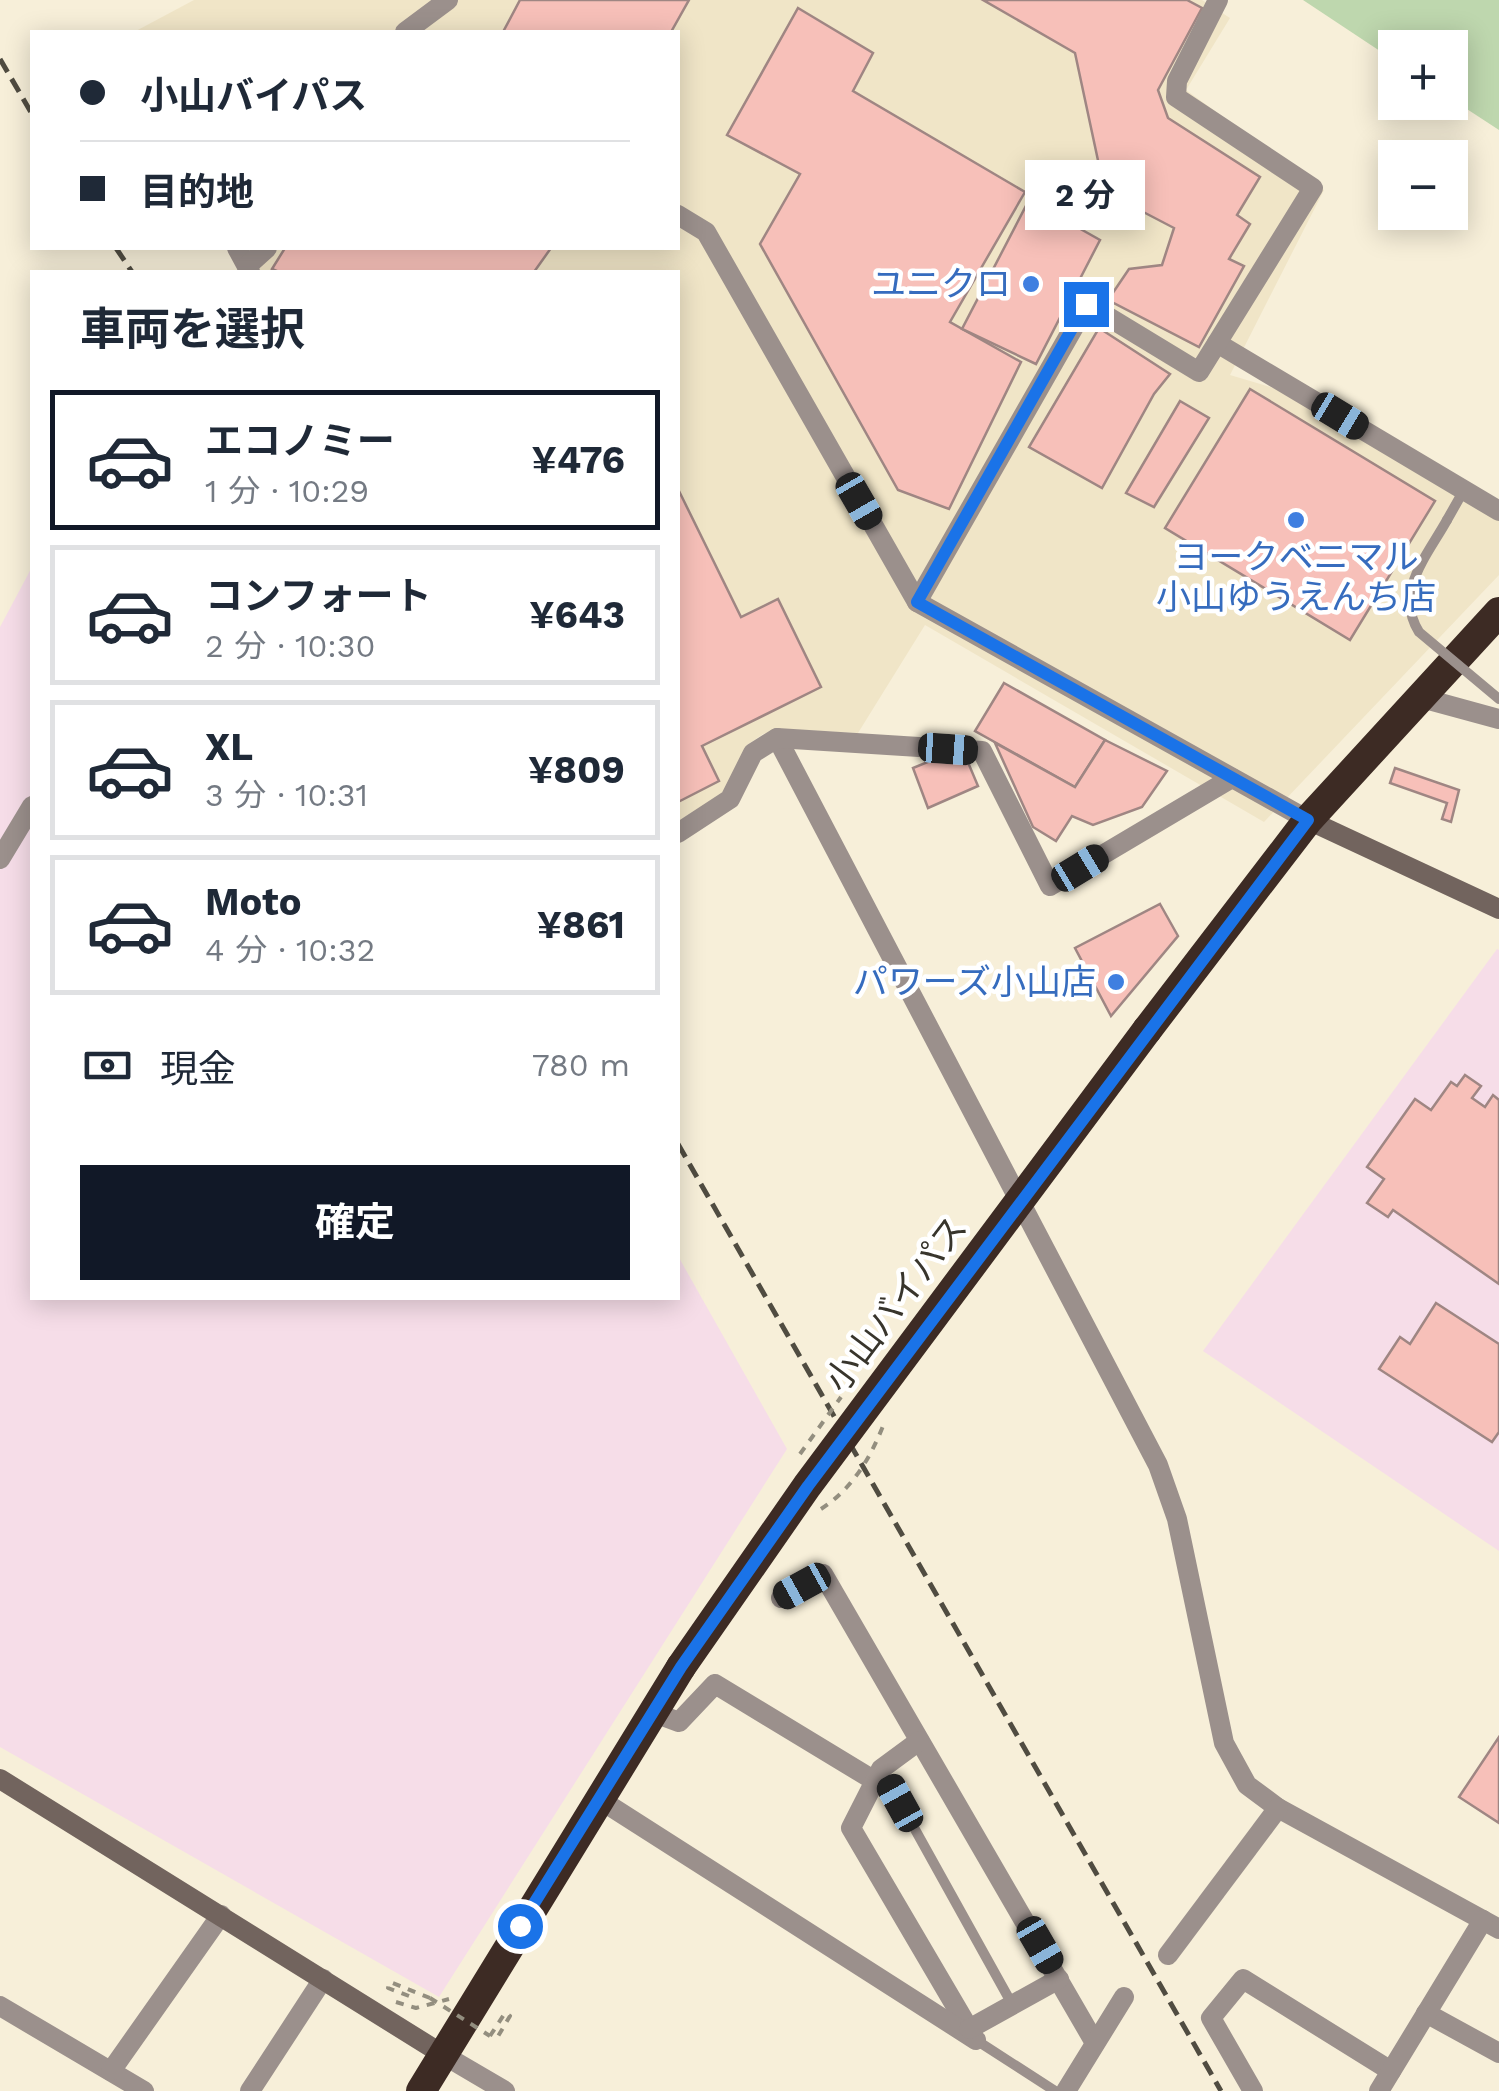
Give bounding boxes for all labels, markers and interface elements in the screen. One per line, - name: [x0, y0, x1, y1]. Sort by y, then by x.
- map controls: [1378, 30, 1468, 230]
- button: +: [1378, 30, 1468, 120]
- text: 小山バイパス: [140, 74, 367, 118]
- button: −: [1378, 140, 1468, 230]
- callout: 2 分: [1026, 159, 1146, 229]
- text: 目的地: [140, 170, 254, 214]
- text: 2 分: [1055, 176, 1115, 214]
- place label: ユニクロ: [871, 263, 1011, 305]
- marker: ユニクロ: [1020, 273, 1042, 295]
- route end: [1064, 282, 1109, 327]
- text: 車両を選択: [80, 303, 305, 356]
- car: [1307, 388, 1373, 444]
- icon: car: [85, 415, 175, 505]
- text: エコノミー: [205, 419, 395, 463]
- text: ¥476: [532, 438, 625, 482]
- car: [831, 468, 887, 534]
- text: 1 分 · 10:29: [205, 472, 369, 510]
- marker: ヨークベニマル 小山ゆうえんち店: [1285, 509, 1307, 531]
- place label: ヨークベニマル 小山ゆうえんち店: [1156, 536, 1436, 618]
- icon: car: [85, 570, 175, 660]
- text: コンフォート: [205, 574, 432, 618]
- text: ¥643: [529, 593, 625, 637]
- text: 2 分 · 10:30: [205, 627, 375, 665]
- icon: car: [85, 725, 175, 815]
- text: XL: [205, 725, 253, 769]
- car: [917, 732, 979, 766]
- text: ¥809: [528, 748, 625, 792]
- text: 3 分 · 10:31: [205, 776, 368, 814]
- car: [1047, 840, 1113, 896]
- icon: car: [85, 880, 175, 970]
- text: Moto: [205, 880, 301, 924]
- text: ¥861: [537, 903, 625, 947]
- text: 4 分 · 10:32: [205, 931, 375, 969]
- place label: パワーズ小山店: [853, 961, 1096, 1003]
- marker: パワーズ小山店: [1105, 971, 1127, 993]
- icon: cash: [80, 1038, 135, 1093]
- text: 780 m: [532, 1046, 630, 1084]
- text: 現金: [160, 1047, 236, 1091]
- button: 確定: [80, 1165, 630, 1280]
- street label: 小山バイパス: [816, 1208, 976, 1400]
- car: [768, 1558, 836, 1614]
- car: [872, 1769, 928, 1837]
- route start: [498, 1904, 543, 1949]
- car: [1012, 1912, 1068, 1978]

